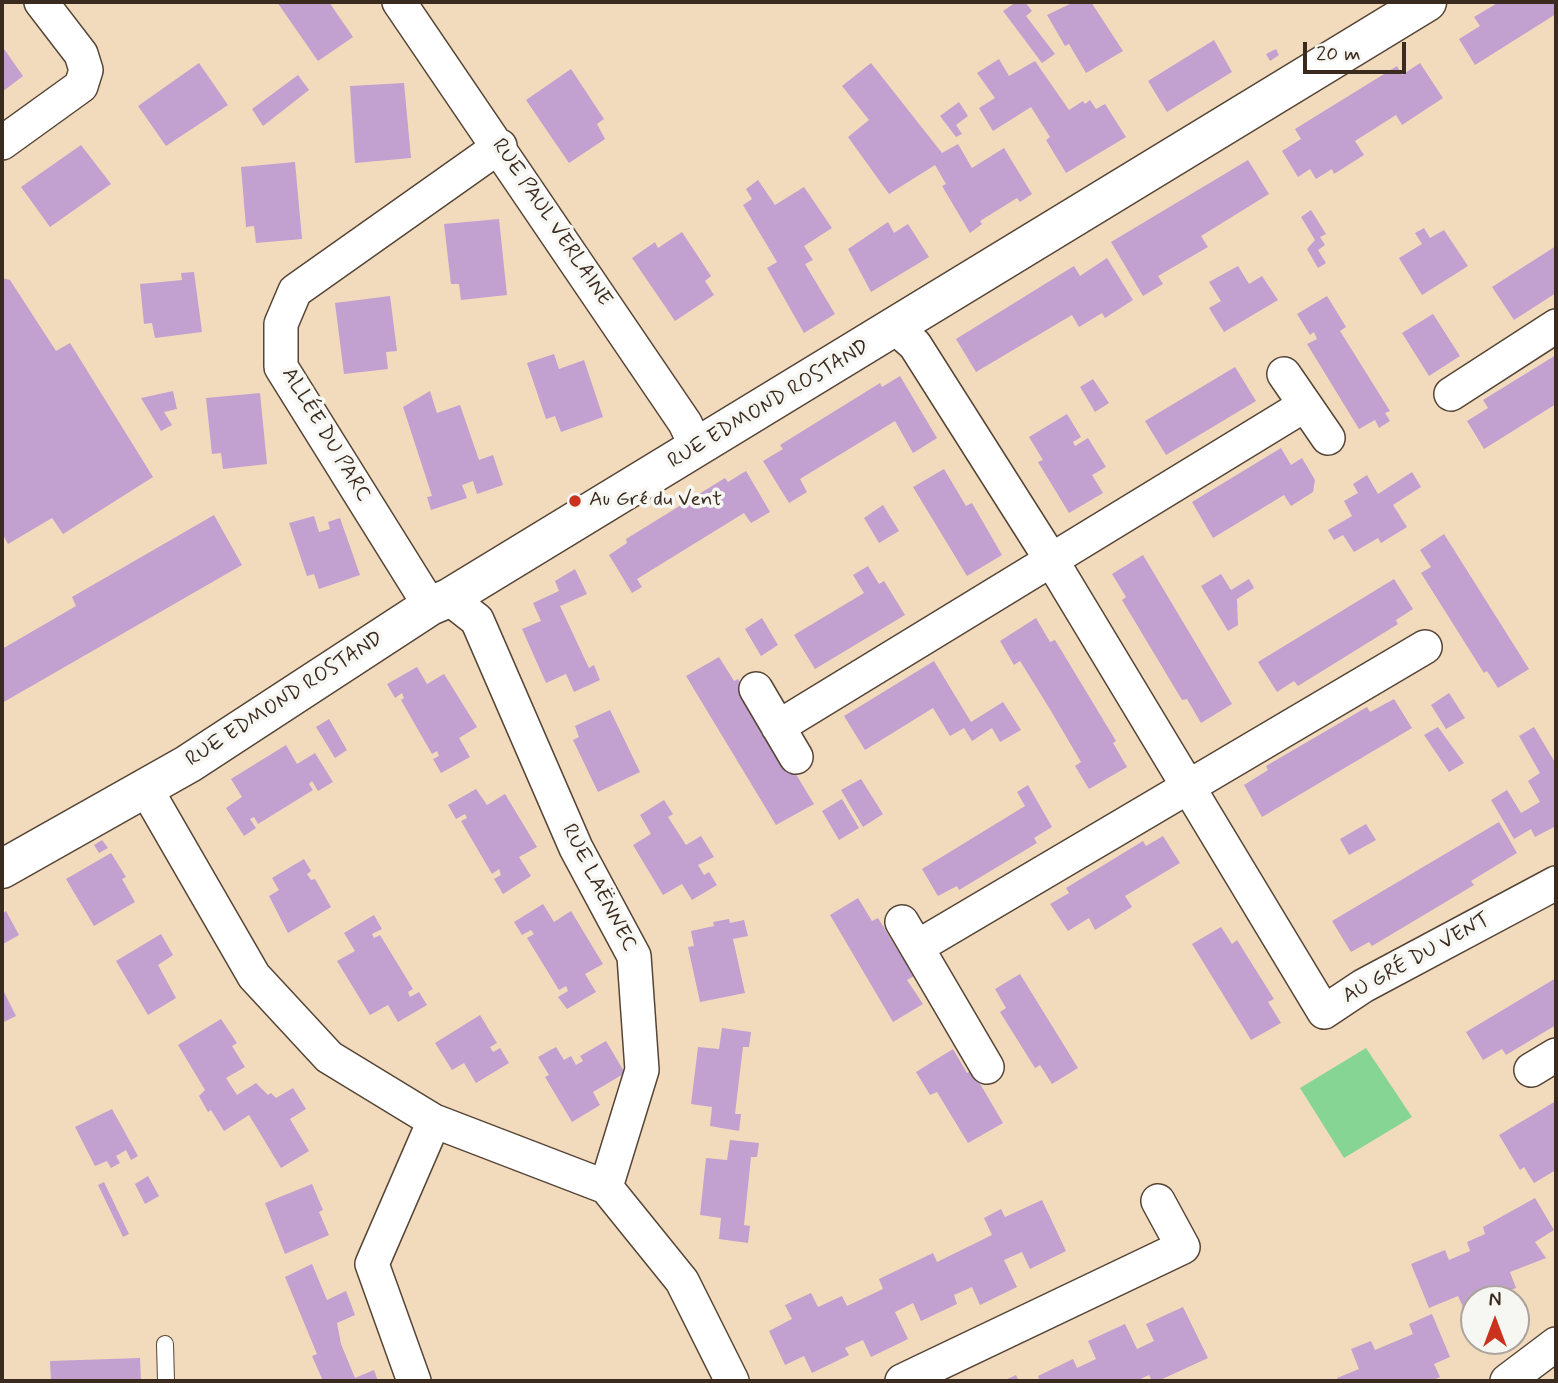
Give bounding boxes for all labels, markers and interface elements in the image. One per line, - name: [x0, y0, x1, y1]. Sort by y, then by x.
- scale bar: [1306, 28, 1409, 72]
- text: 20 m: [1316, 40, 1361, 68]
- street label: RUE PAUL VERLAINE: [486, 134, 616, 312]
- street label: RUE EDMOND ROSTAND: [664, 335, 874, 475]
- street label: ALLÉE DU PARC: [275, 364, 375, 506]
- place label: Au Gré du Vent: [589, 488, 722, 514]
- marker: Au Gré du Vent: [567, 493, 583, 509]
- street label: RUE EDMOND ROSTAND: [182, 627, 388, 773]
- street label: RUE LAËNNEC: [555, 820, 641, 956]
- street label: AU GRÉ DU VENT: [1339, 908, 1495, 1010]
- north arrow: [1460, 1285, 1530, 1355]
- text: N: [1489, 1288, 1501, 1313]

